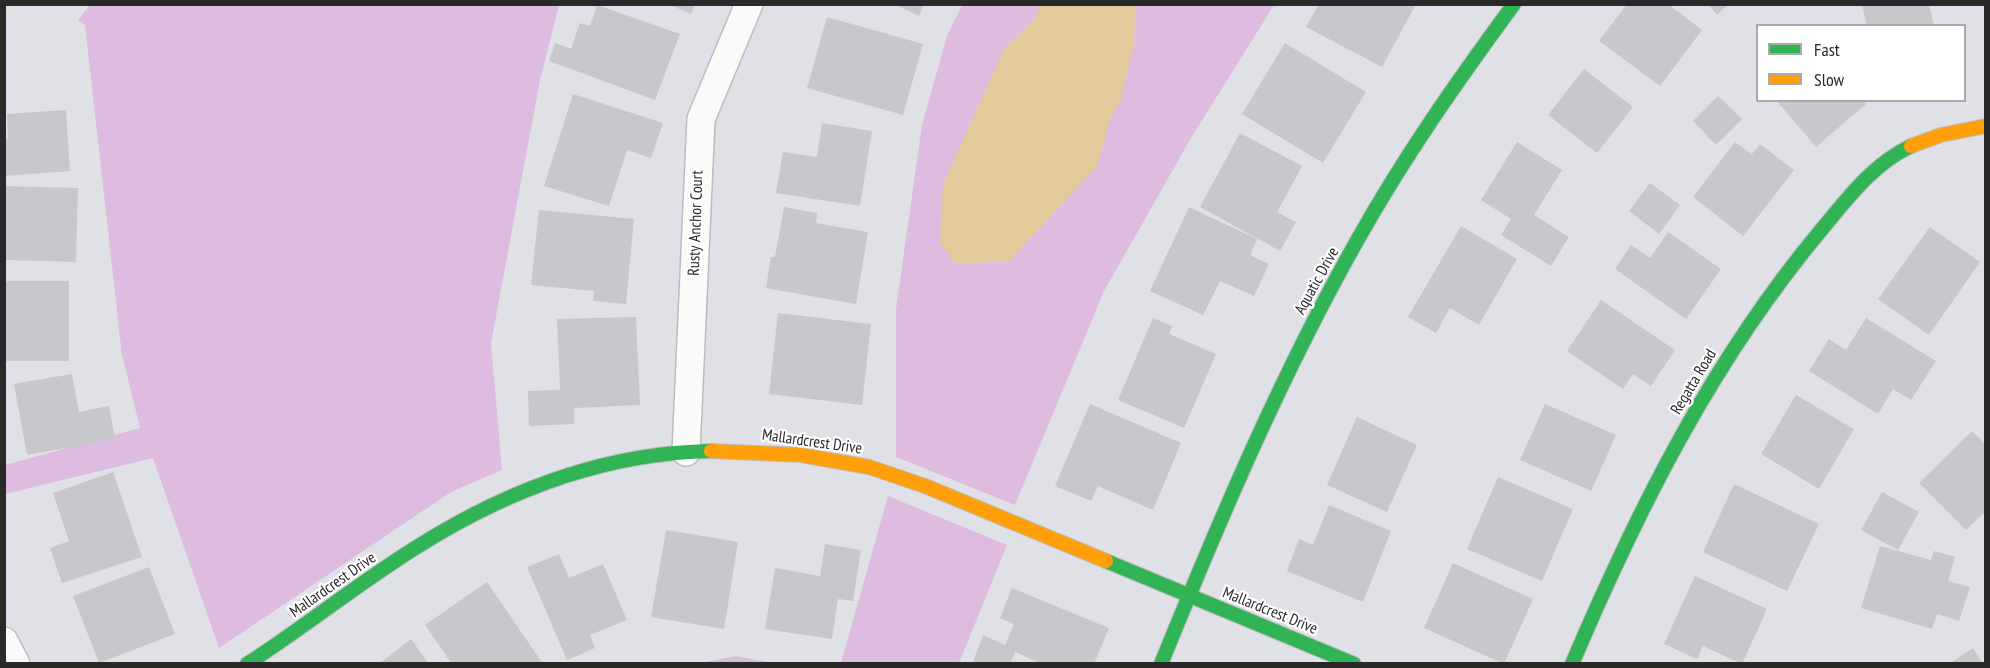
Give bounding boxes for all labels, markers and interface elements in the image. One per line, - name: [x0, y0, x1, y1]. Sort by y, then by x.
- legend: [1756, 24, 1966, 102]
- text: Fast: [1814, 38, 1840, 61]
- text: Slow: [1814, 68, 1844, 91]
- street label: Rusty Anchor Court: [685, 170, 707, 276]
- street label: Aquatic Drive: [1291, 244, 1343, 318]
- street label: Regatta Road: [1667, 346, 1721, 418]
- street label: Mallardcrest Drive: [761, 425, 863, 459]
- street label: Mallardcrest Drive: [286, 548, 380, 622]
- street label: Mallardcrest Drive: [1220, 583, 1320, 639]

